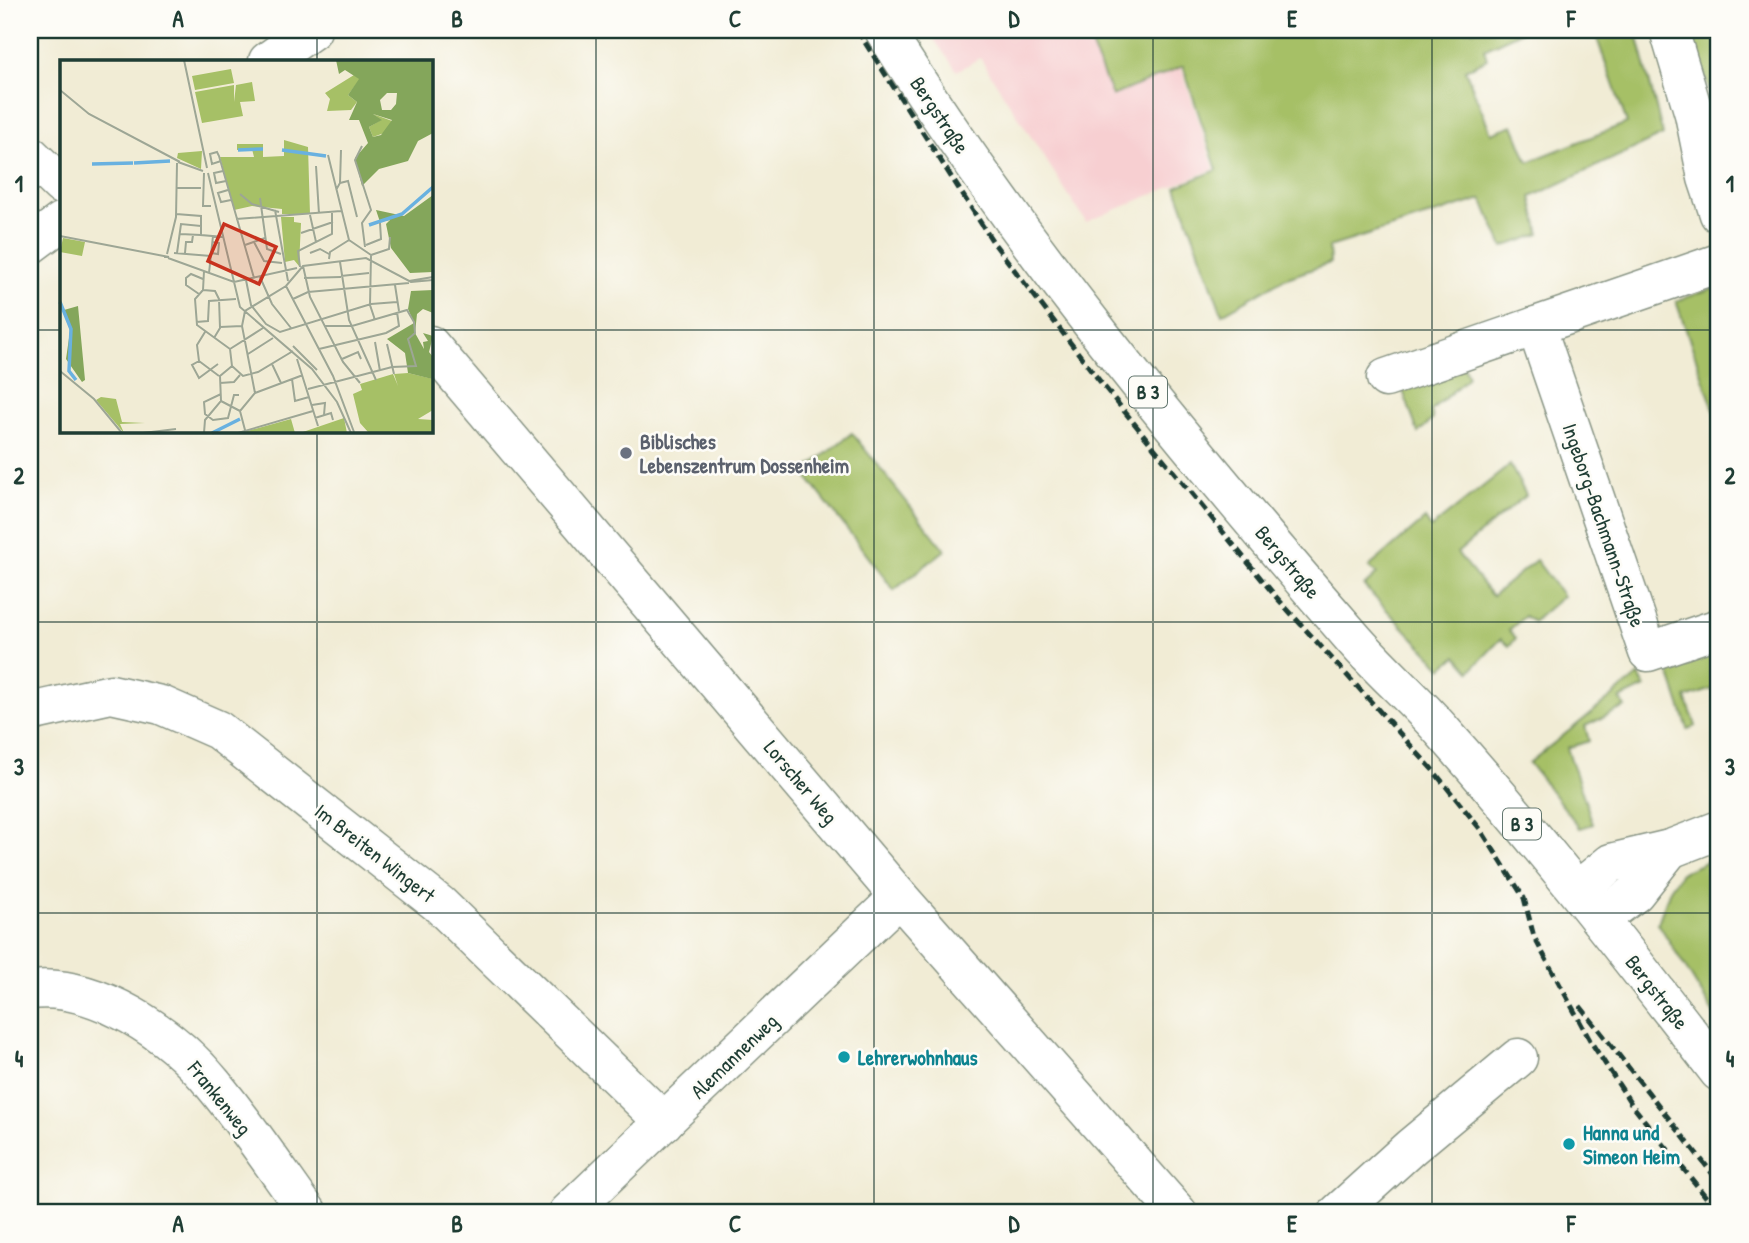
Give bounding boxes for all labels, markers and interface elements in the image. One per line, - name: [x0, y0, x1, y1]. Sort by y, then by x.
- text: A: [172, 3, 184, 34]
- text: B: [451, 3, 463, 34]
- text: C: [729, 3, 741, 34]
- text: D: [1009, 3, 1021, 34]
- text: E: [1287, 3, 1298, 34]
- text: F: [1566, 3, 1577, 34]
- inset map: [60, 60, 432, 432]
- street label: Bergstraße: [904, 71, 976, 159]
- text: 1: [15, 168, 23, 199]
- text: 1: [1726, 168, 1734, 199]
- road number: B 3: [1129, 376, 1167, 408]
- street label: Ingeborg-Bachmann-Straße: [1556, 419, 1652, 631]
- place label: Biblisches Lebenszentrum Dossenheim: [640, 427, 849, 480]
- marker: Biblisches Lebenszentrum Dossenheim: [618, 445, 634, 461]
- text: 2: [14, 460, 25, 491]
- text: 2: [1725, 460, 1736, 491]
- street label: Bergstraße: [1249, 519, 1327, 605]
- street label: Lorscher Weg: [757, 734, 845, 830]
- text: 3: [14, 751, 24, 782]
- text: 3: [1725, 751, 1735, 782]
- street label: Im Breiten Wingert: [309, 797, 442, 910]
- road number: B 3: [1503, 808, 1541, 839]
- street label: Bergstraße: [1619, 949, 1695, 1035]
- street label: Alemannenweg: [684, 1007, 784, 1105]
- text: 4: [15, 1043, 24, 1074]
- place label: Lehrerwohnhaus: [858, 1043, 978, 1072]
- text: 4: [1726, 1043, 1735, 1074]
- marker: Lehrerwohnhaus: [836, 1049, 852, 1065]
- street label: Frankenweg: [181, 1054, 259, 1141]
- place label: Hanna und Simeon Heim: [1583, 1118, 1680, 1171]
- marker: Hanna und Simeon Heim: [1561, 1136, 1577, 1152]
- text: A: [172, 1208, 184, 1239]
- text: B: [451, 1208, 463, 1239]
- text: C: [729, 1208, 741, 1239]
- text: D: [1009, 1208, 1021, 1239]
- text: E: [1287, 1208, 1298, 1239]
- text: F: [1566, 1208, 1577, 1239]

